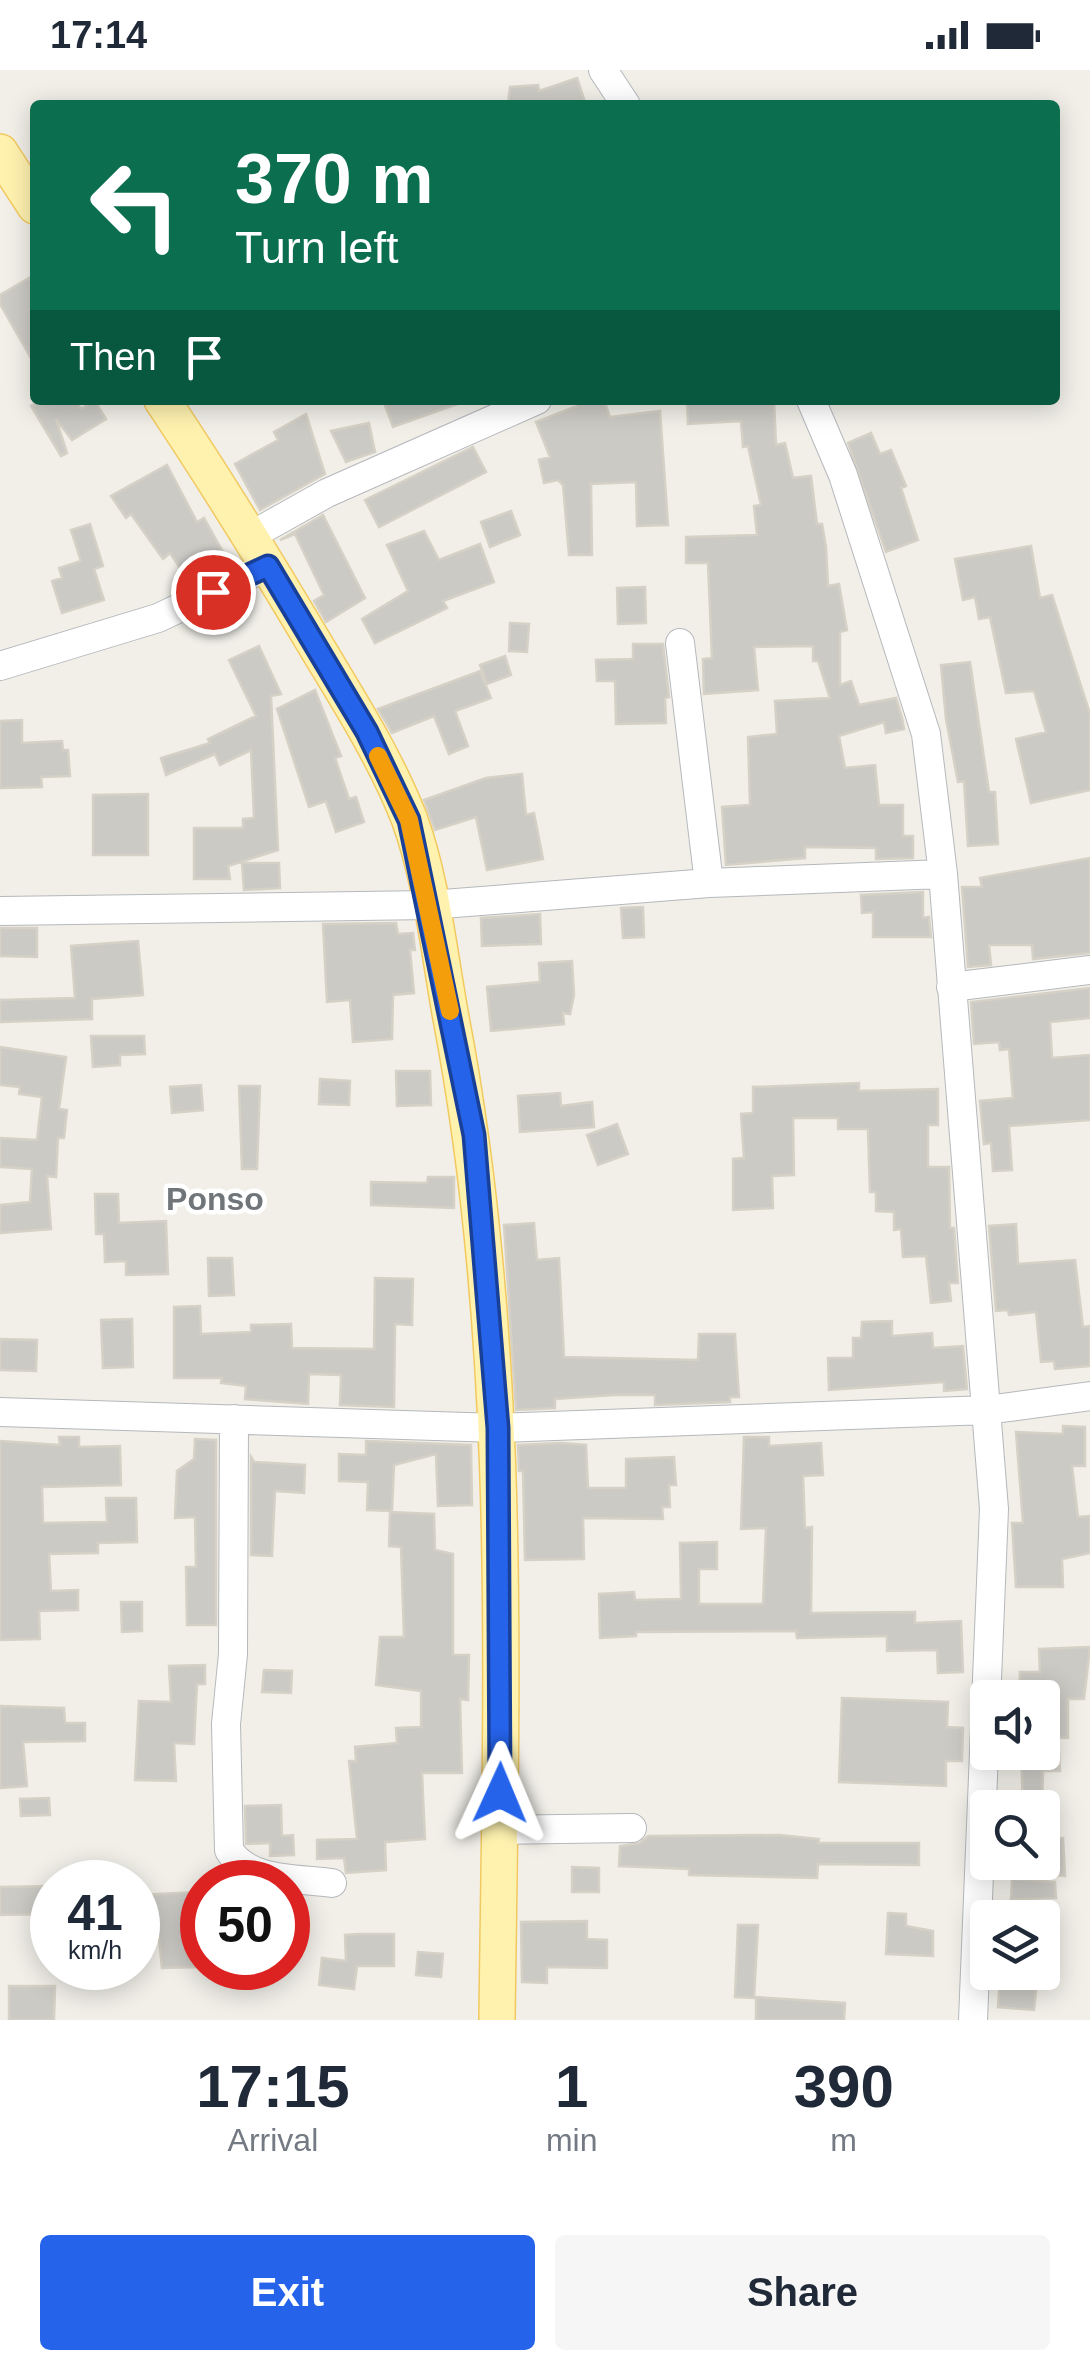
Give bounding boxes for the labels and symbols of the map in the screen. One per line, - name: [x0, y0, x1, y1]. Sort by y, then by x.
- pin: [171, 550, 256, 635]
- district label: Ponso: [166, 1181, 264, 1217]
- position arrow: [448, 1741, 552, 1845]
- speed limit sign: 50: [180, 1860, 310, 1990]

